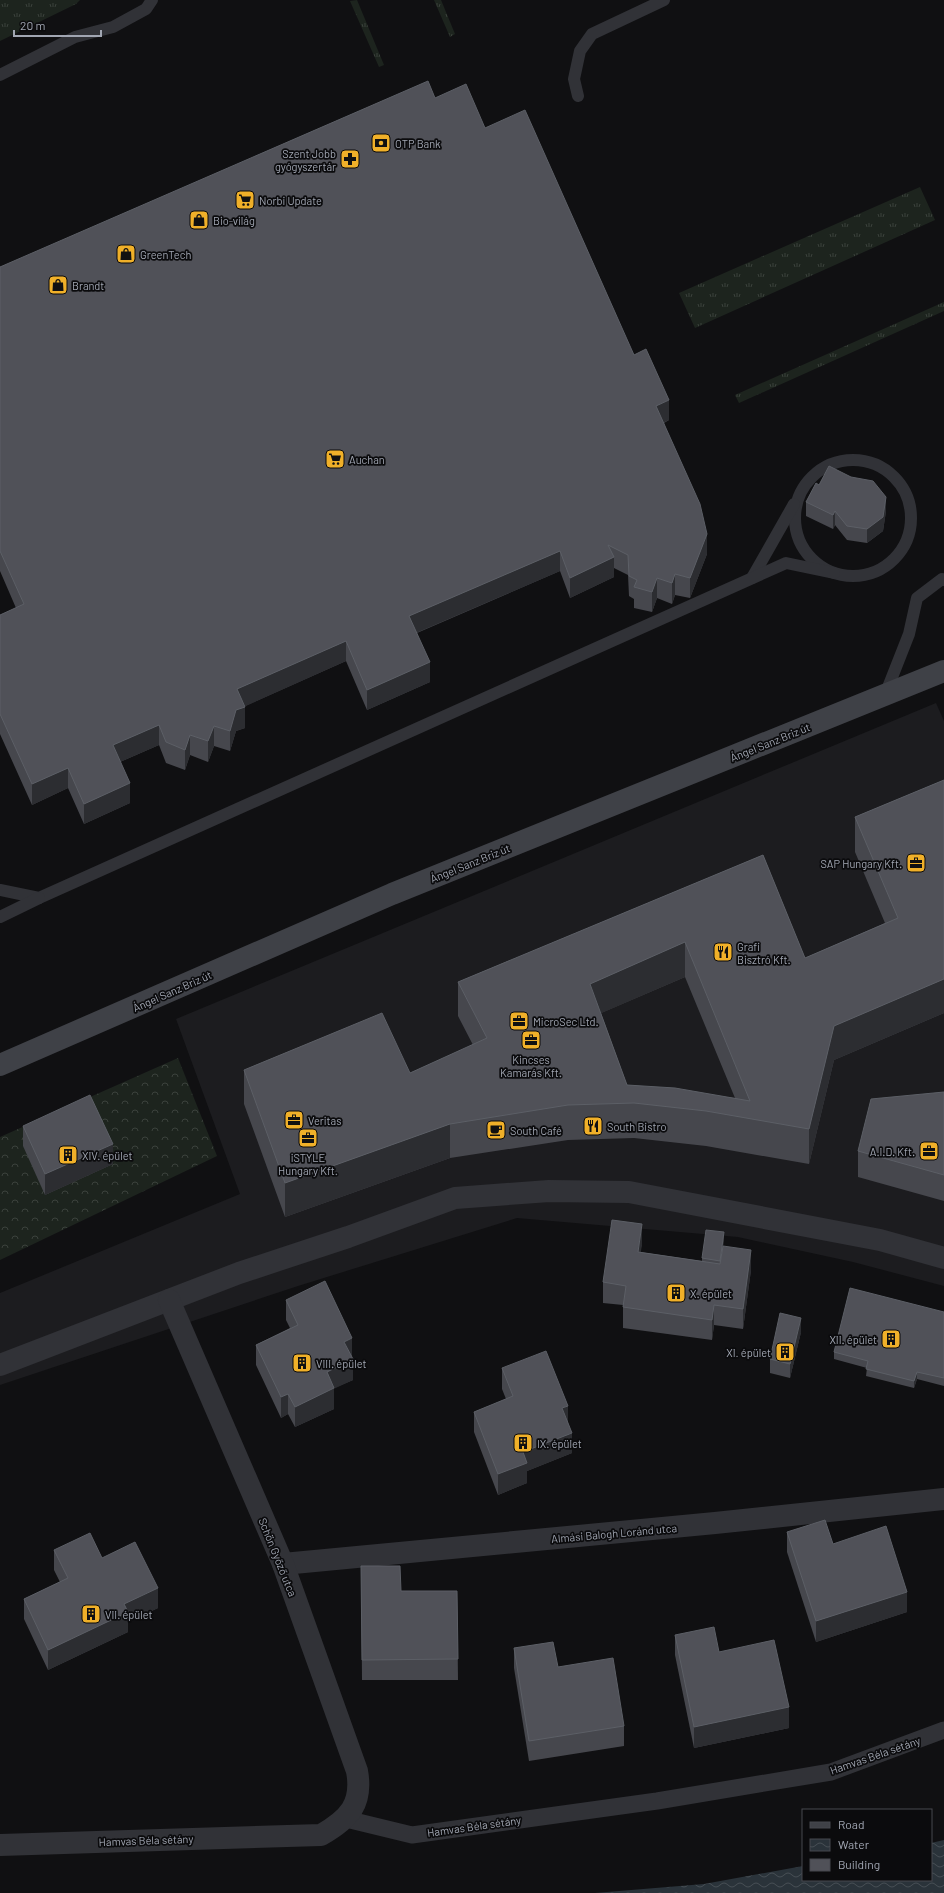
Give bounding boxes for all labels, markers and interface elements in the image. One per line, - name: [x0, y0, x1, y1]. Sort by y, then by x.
- scale bar: [14, 12, 101, 38]
- text: 20 m: [20, 18, 46, 32]
- bank icon: OTP Bank: [370, 132, 392, 154]
- place label: OTP Bank: [395, 137, 441, 150]
- place label: Szent Jobb gyógyszertár: [275, 147, 336, 173]
- pharmacy icon: Szent Jobb gyógyszertár: [339, 148, 361, 170]
- supermarket icon: Norbi Update: [234, 189, 256, 211]
- place label: Norbi Update: [259, 194, 322, 207]
- shop icon: Bio-világ: [188, 209, 210, 231]
- place label: Bio-világ: [213, 214, 255, 227]
- shop icon: GreenTech: [115, 243, 137, 265]
- place label: GreenTech: [140, 248, 191, 261]
- shop icon: Brandt: [47, 274, 69, 296]
- place label: Brandt: [72, 279, 104, 292]
- supermarket icon: Auchan: [324, 448, 346, 470]
- place label: Auchan: [349, 453, 385, 466]
- street label: Ángel Sanz Briz út: [728, 720, 812, 764]
- street label: Ángel Sanz Briz út: [428, 841, 512, 885]
- office icon: SAP Hungary Kft.: [905, 852, 927, 874]
- place label: SAP Hungary Kft.: [820, 857, 902, 870]
- place label: Grafi Bisztró Kft.: [737, 940, 791, 966]
- restaurant icon: Grafi Bisztró Kft.: [712, 941, 734, 963]
- street label: Ángel Sanz Briz út: [131, 968, 213, 1014]
- office icon: MicroSec Ltd.: [508, 1010, 530, 1032]
- place label: MicroSec Ltd.: [533, 1015, 599, 1028]
- office icon: Kincses Kamarás Kft.: [520, 1029, 542, 1051]
- place label: Kincses Kamarás Kft.: [500, 1053, 562, 1079]
- office icon: Veritas: [283, 1109, 305, 1131]
- place label: Veritas: [308, 1114, 342, 1127]
- restaurant icon: South Bistro: [582, 1115, 604, 1137]
- cafe icon: South Café: [485, 1119, 507, 1141]
- place label: South Bistro: [607, 1120, 666, 1133]
- place label: South Café: [510, 1124, 562, 1137]
- office icon: iSTYLE Hungary Kft.: [297, 1127, 319, 1149]
- office icon: A.I.D. Kft.: [918, 1140, 940, 1162]
- building icon: XIV. épület: [57, 1144, 79, 1166]
- place label: A.I.D. Kft.: [870, 1145, 915, 1158]
- place label: XIV. épület: [82, 1149, 133, 1162]
- place label: iSTYLE Hungary Kft.: [278, 1151, 338, 1177]
- building icon: X. épület: [665, 1282, 687, 1304]
- place label: X. épület: [690, 1287, 732, 1300]
- building icon: XII. épület: [880, 1328, 902, 1350]
- place label: XII. épület: [829, 1333, 877, 1346]
- building icon: XI. épület: [774, 1341, 796, 1363]
- place label: XI. épület: [726, 1346, 771, 1359]
- building icon: VIII. épület: [291, 1352, 313, 1374]
- place label: VIII. épület: [316, 1357, 366, 1370]
- building icon: IX. épület: [512, 1432, 534, 1454]
- place label: IX. épület: [537, 1437, 582, 1450]
- street label: Schön Győző utca: [256, 1516, 300, 1598]
- street label: Almási Balogh Loránd utca: [551, 1521, 677, 1545]
- building icon: VII. épület: [80, 1603, 102, 1625]
- place label: VII. épület: [105, 1608, 153, 1621]
- street label: Hamvas Béla sétány: [828, 1733, 922, 1777]
- legend: [802, 1809, 932, 1881]
- street label: Hamvas Béla sétány: [426, 1813, 522, 1839]
- text: Road: [838, 1817, 865, 1831]
- street label: Hamvas Béla sétány: [98, 1832, 194, 1848]
- text: Water: [838, 1837, 870, 1851]
- text: Building: [838, 1857, 880, 1871]

